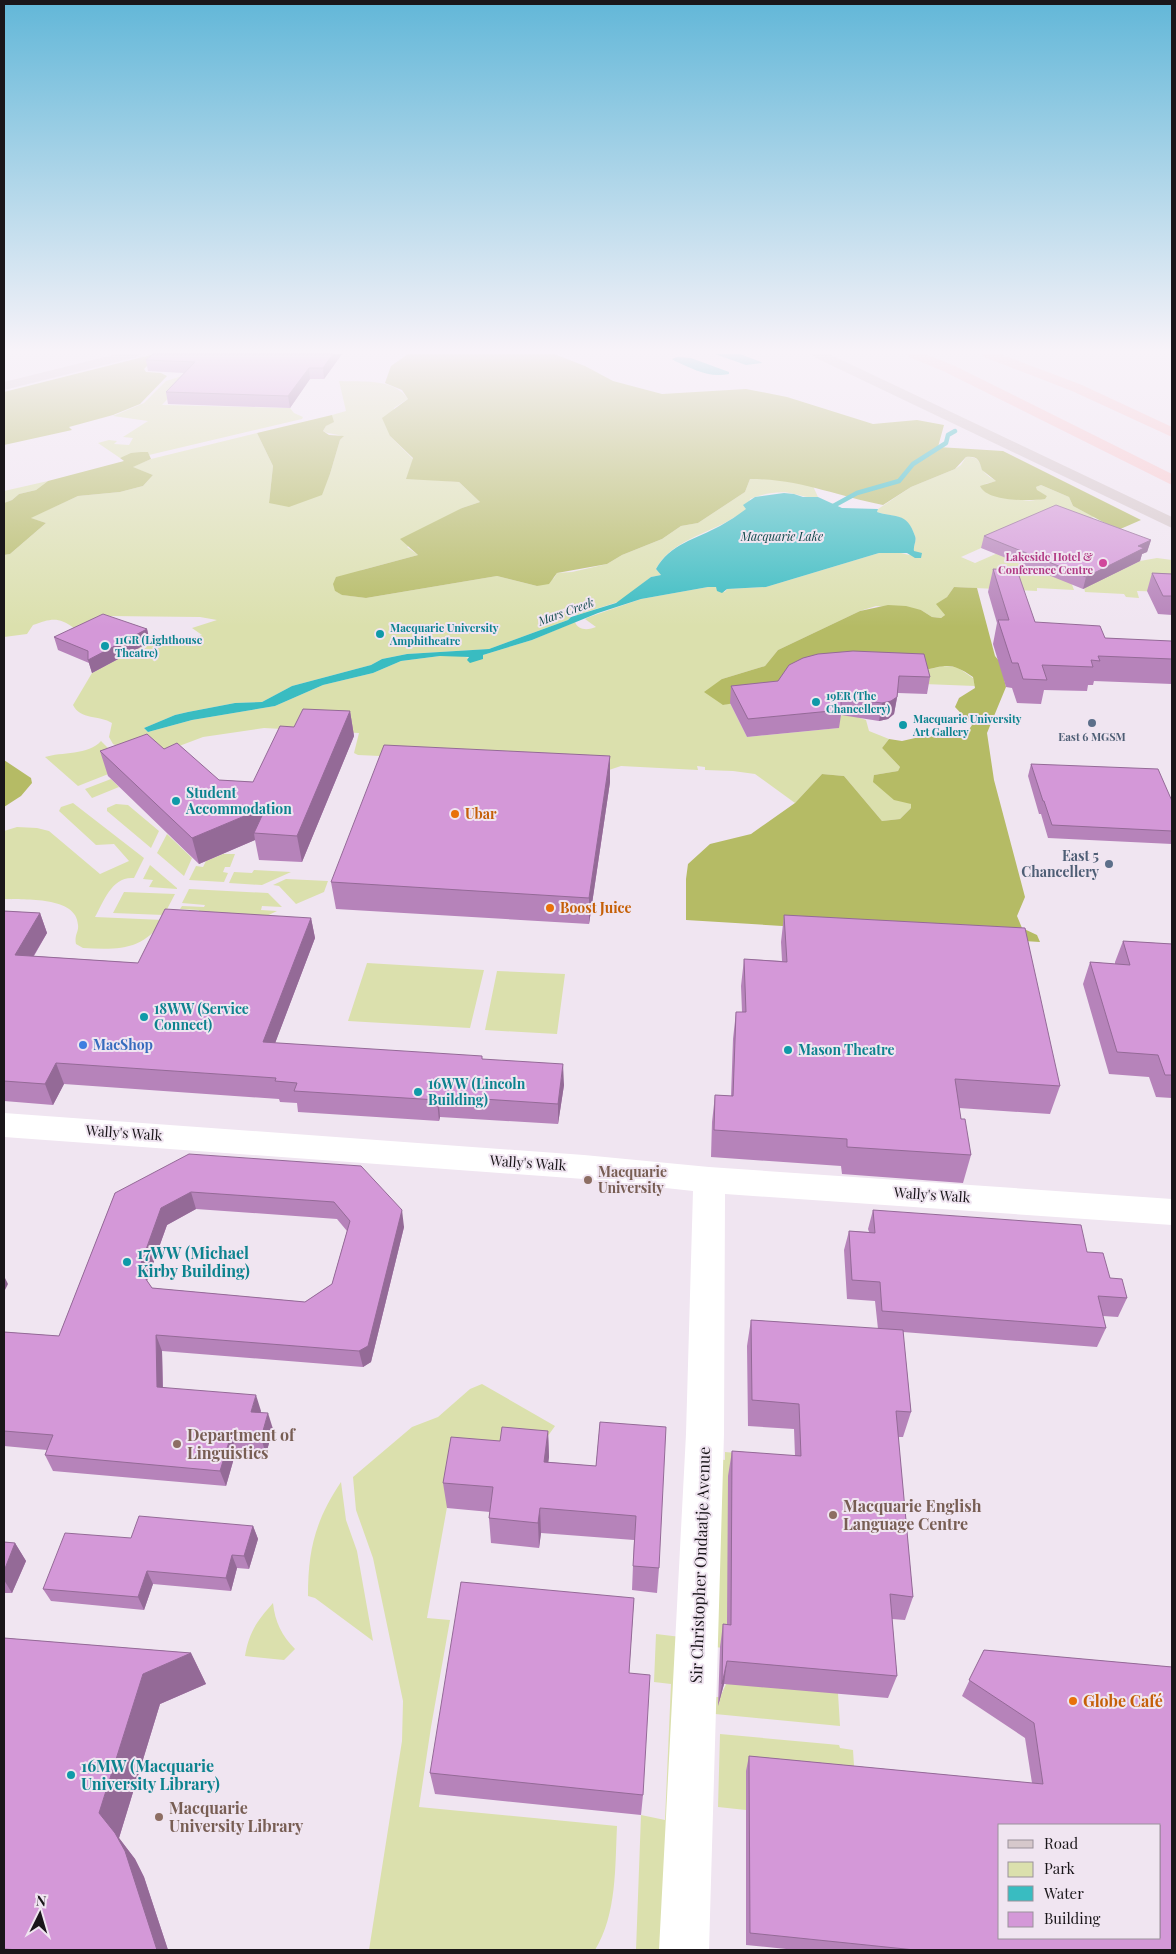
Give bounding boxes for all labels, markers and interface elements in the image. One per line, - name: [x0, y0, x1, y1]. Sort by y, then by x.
- water label: Macquarie Lake: [740, 528, 823, 544]
- place label: Lakeside Hotel & Conference Centre: [998, 549, 1093, 577]
- marker: Lakeside Hotel & Conference Centre: [1097, 557, 1109, 569]
- water label: Mars Creek: [534, 594, 596, 629]
- place label: Macquarie University Amphitheatre: [389, 620, 499, 648]
- marker: Macquarie University Amphitheatre: [374, 628, 386, 640]
- place label: 11GR (Lighthouse Theatre): [115, 632, 203, 660]
- marker: 11GR (Lighthouse Theatre): [99, 640, 111, 652]
- place label: 19ER (The Chancellery): [826, 688, 891, 716]
- marker: 19ER (The Chancellery): [810, 696, 822, 708]
- place label: Macquarie University Art Gallery: [912, 711, 1022, 739]
- marker: East 6 MGSM: [1086, 717, 1098, 729]
- marker: Macquarie University Art Gallery: [897, 719, 909, 731]
- place label: East 6 MGSM: [1058, 729, 1126, 744]
- place label: Student Accommodation: [185, 783, 292, 818]
- marker: Student Accommodation: [170, 795, 182, 807]
- place label: Ubar: [465, 804, 497, 823]
- marker: Ubar: [449, 808, 461, 820]
- place label: East 5 Chancellery: [1021, 846, 1100, 881]
- marker: East 5 Chancellery: [1103, 858, 1115, 870]
- place label: Boost Juice: [560, 898, 632, 917]
- marker: Boost Juice: [544, 902, 556, 914]
- place label: 18WW (Service Connect): [154, 999, 249, 1034]
- marker: 18WW (Service Connect): [138, 1011, 150, 1023]
- place label: MacShop: [93, 1035, 153, 1054]
- marker: MacShop: [77, 1039, 89, 1051]
- place label: Mason Theatre: [798, 1040, 894, 1059]
- marker: Mason Theatre: [782, 1044, 794, 1056]
- place label: 16WW (Lincoln Building): [428, 1074, 526, 1109]
- marker: 16WW (Lincoln Building): [412, 1086, 424, 1098]
- street label: Wally's Walk: [84, 1120, 163, 1145]
- street label: Wally's Walk: [488, 1150, 567, 1175]
- place label: Macquarie University: [598, 1162, 667, 1197]
- marker: Macquarie University: [582, 1174, 594, 1186]
- street label: Wally's Walk: [892, 1182, 971, 1207]
- place label: 17WW (Michael Kirby Building): [137, 1242, 250, 1281]
- marker: 17WW (Michael Kirby Building): [121, 1256, 133, 1268]
- place label: Department of Linguistics: [187, 1424, 296, 1463]
- marker: Department of Linguistics: [171, 1438, 183, 1450]
- street label: Sir Christopher Ondaatje Avenue: [685, 1446, 714, 1684]
- place label: Macquarie English Language Centre: [843, 1495, 982, 1534]
- marker: Macquarie English Language Centre: [827, 1509, 839, 1521]
- place label: Globe Café: [1083, 1690, 1163, 1711]
- marker: Globe Café: [1067, 1695, 1079, 1707]
- place label: 16MW (Macquarie University Library): [81, 1755, 220, 1794]
- marker: 16MW (Macquarie University Library): [65, 1769, 77, 1781]
- place label: Macquarie University Library: [169, 1797, 304, 1836]
- marker: Macquarie University Library: [153, 1811, 165, 1823]
- legend: [998, 1824, 1161, 1939]
- text: Road: [1044, 1833, 1078, 1853]
- text: Park: [1044, 1858, 1076, 1878]
- text: Water: [1043, 1883, 1084, 1903]
- north arrow: [15, 1889, 65, 1939]
- text: N: [35, 1891, 47, 1910]
- text: Building: [1044, 1908, 1101, 1928]

